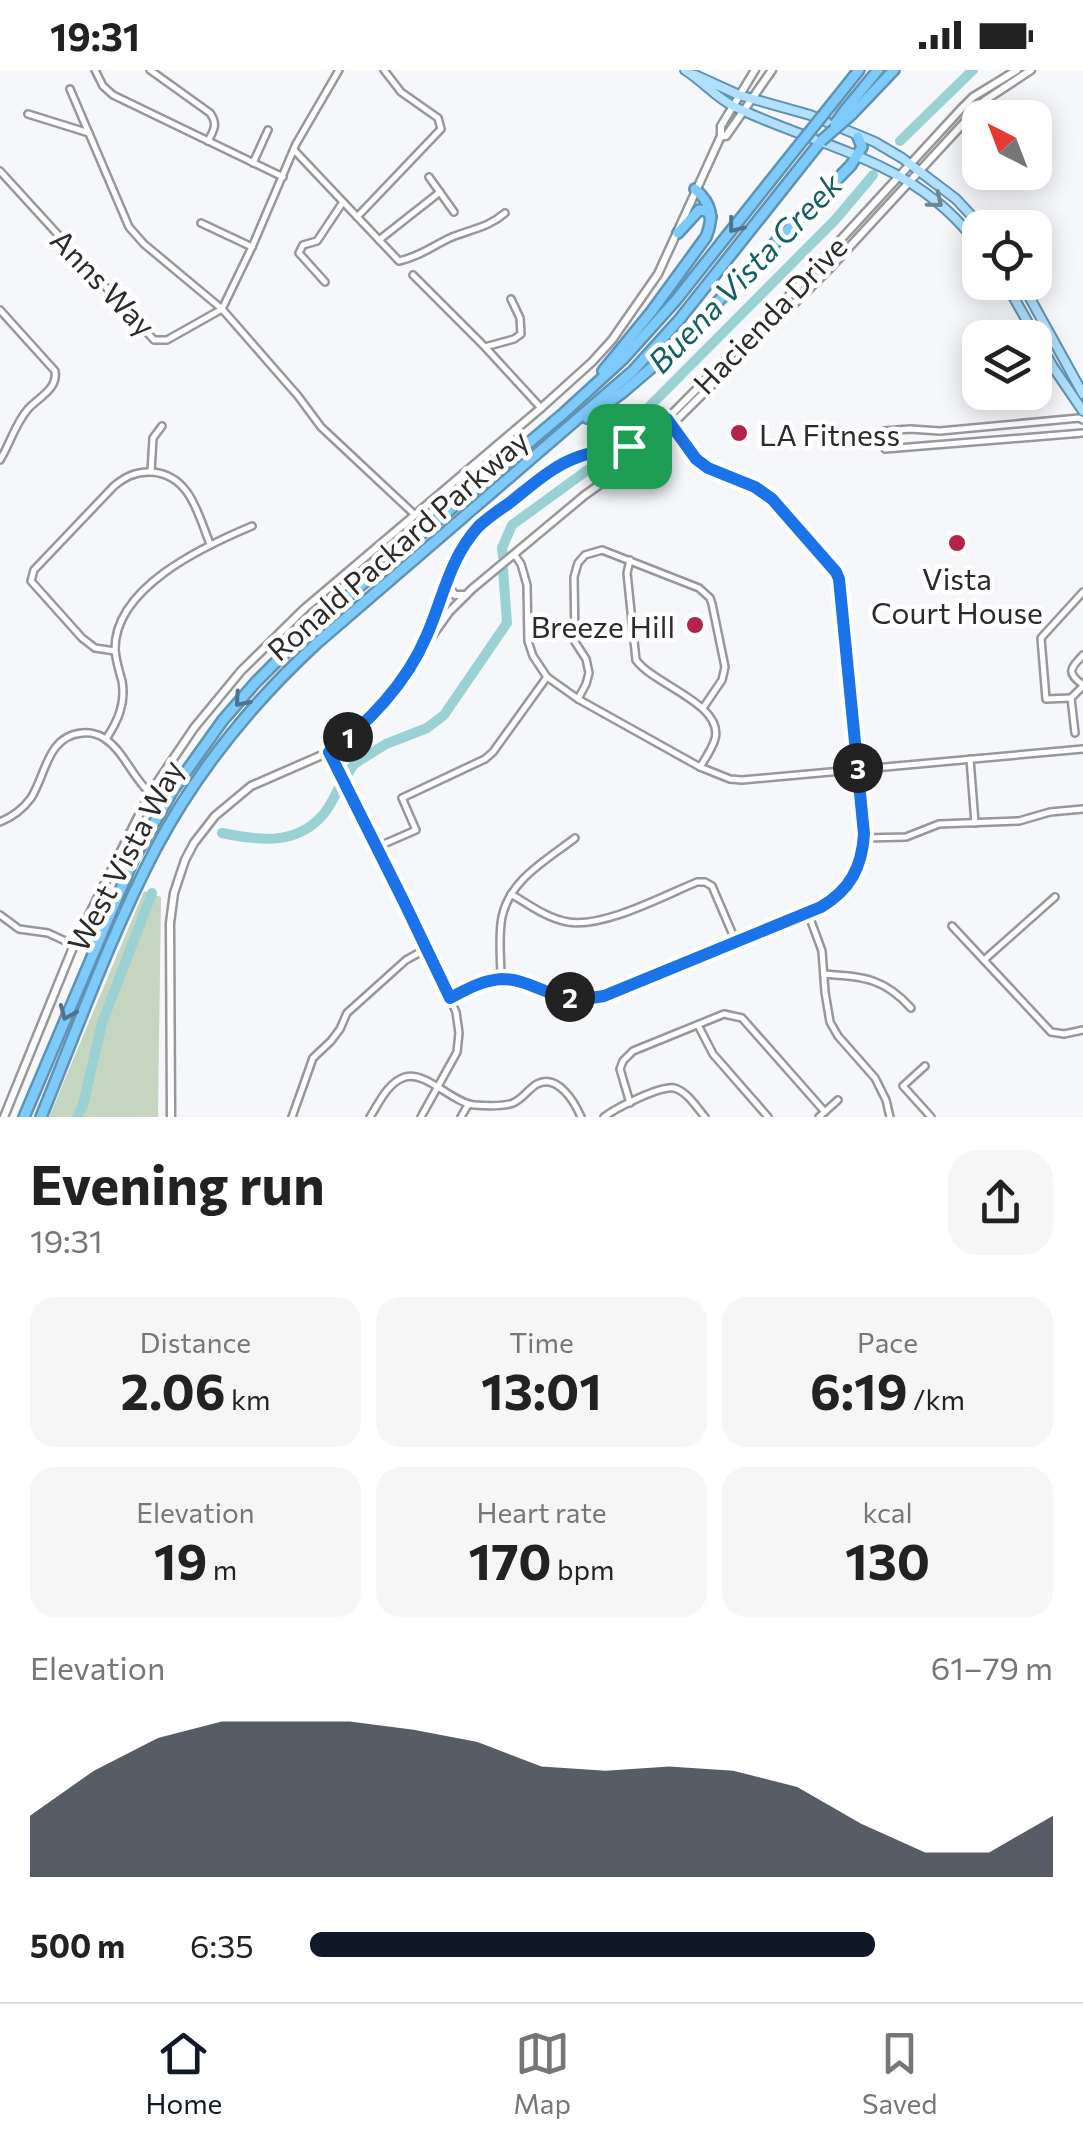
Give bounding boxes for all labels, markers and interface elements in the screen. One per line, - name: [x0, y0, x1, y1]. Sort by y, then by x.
- text: 19:31: [50, 12, 140, 59]
- north arrow: [962, 100, 1052, 190]
- map controls: [962, 100, 1052, 410]
- water label: Buena Vista Creek: [638, 163, 850, 380]
- one-way arrow: [924, 189, 942, 207]
- button: locate: [962, 210, 1052, 300]
- one-way arrow: [729, 215, 747, 233]
- street label: Anns Way: [44, 221, 164, 343]
- street label: Hacienda Drive: [684, 227, 854, 401]
- button: layers: [962, 320, 1052, 410]
- pin: [587, 404, 672, 489]
- place label: LA Fitness: [759, 415, 900, 452]
- icon: arrive: [602, 419, 657, 474]
- street label: Ronald Packard Parkway: [259, 421, 535, 667]
- marker: LA Fitness: [728, 422, 750, 444]
- marker: Vista Court House: [946, 532, 968, 554]
- place label: Vista Court House: [871, 559, 1043, 630]
- place label: Breeze Hill: [531, 607, 675, 644]
- marker: Breeze Hill: [684, 614, 706, 636]
- one-way arrow: [234, 688, 252, 706]
- pin: 1: [323, 712, 373, 762]
- text: 1: [342, 720, 354, 754]
- pin: 3: [833, 743, 883, 793]
- text: 3: [850, 751, 866, 785]
- street label: West Vista Way: [58, 753, 190, 957]
- pin: 2: [545, 972, 595, 1022]
- text: 2: [562, 980, 578, 1014]
- one-way arrow: [59, 1003, 79, 1021]
- text: Evening run: [30, 1149, 325, 1216]
- button: share: [948, 1150, 1053, 1255]
- text: 19:31: [30, 1220, 103, 1260]
- text: Distance: [140, 1325, 251, 1359]
- text: Time: [509, 1325, 574, 1359]
- text: Pace: [857, 1325, 918, 1359]
- text: 2.06: [120, 1359, 226, 1420]
- text: 13:01: [481, 1359, 602, 1420]
- text: 6:19: [810, 1359, 908, 1420]
- text: km: [226, 1382, 271, 1416]
- text: /km: [908, 1382, 965, 1416]
- text: Elevation: [136, 1495, 255, 1529]
- text: Heart rate: [476, 1495, 607, 1529]
- text: kcal: [862, 1495, 913, 1529]
- text: 19: [154, 1529, 207, 1590]
- text: 170: [469, 1529, 552, 1590]
- text: 130: [845, 1529, 930, 1590]
- text: m: [207, 1552, 237, 1586]
- text: bpm: [552, 1552, 614, 1586]
- text: Elevation: [30, 1647, 165, 1687]
- text: 61–79 m: [931, 1647, 1053, 1687]
- text: 500 m: [30, 1925, 125, 1965]
- text: 6:35: [190, 1925, 254, 1965]
- tab: Home: [145, 2026, 222, 2120]
- tab: Map: [513, 2026, 571, 2120]
- tab: Saved: [862, 2026, 938, 2120]

